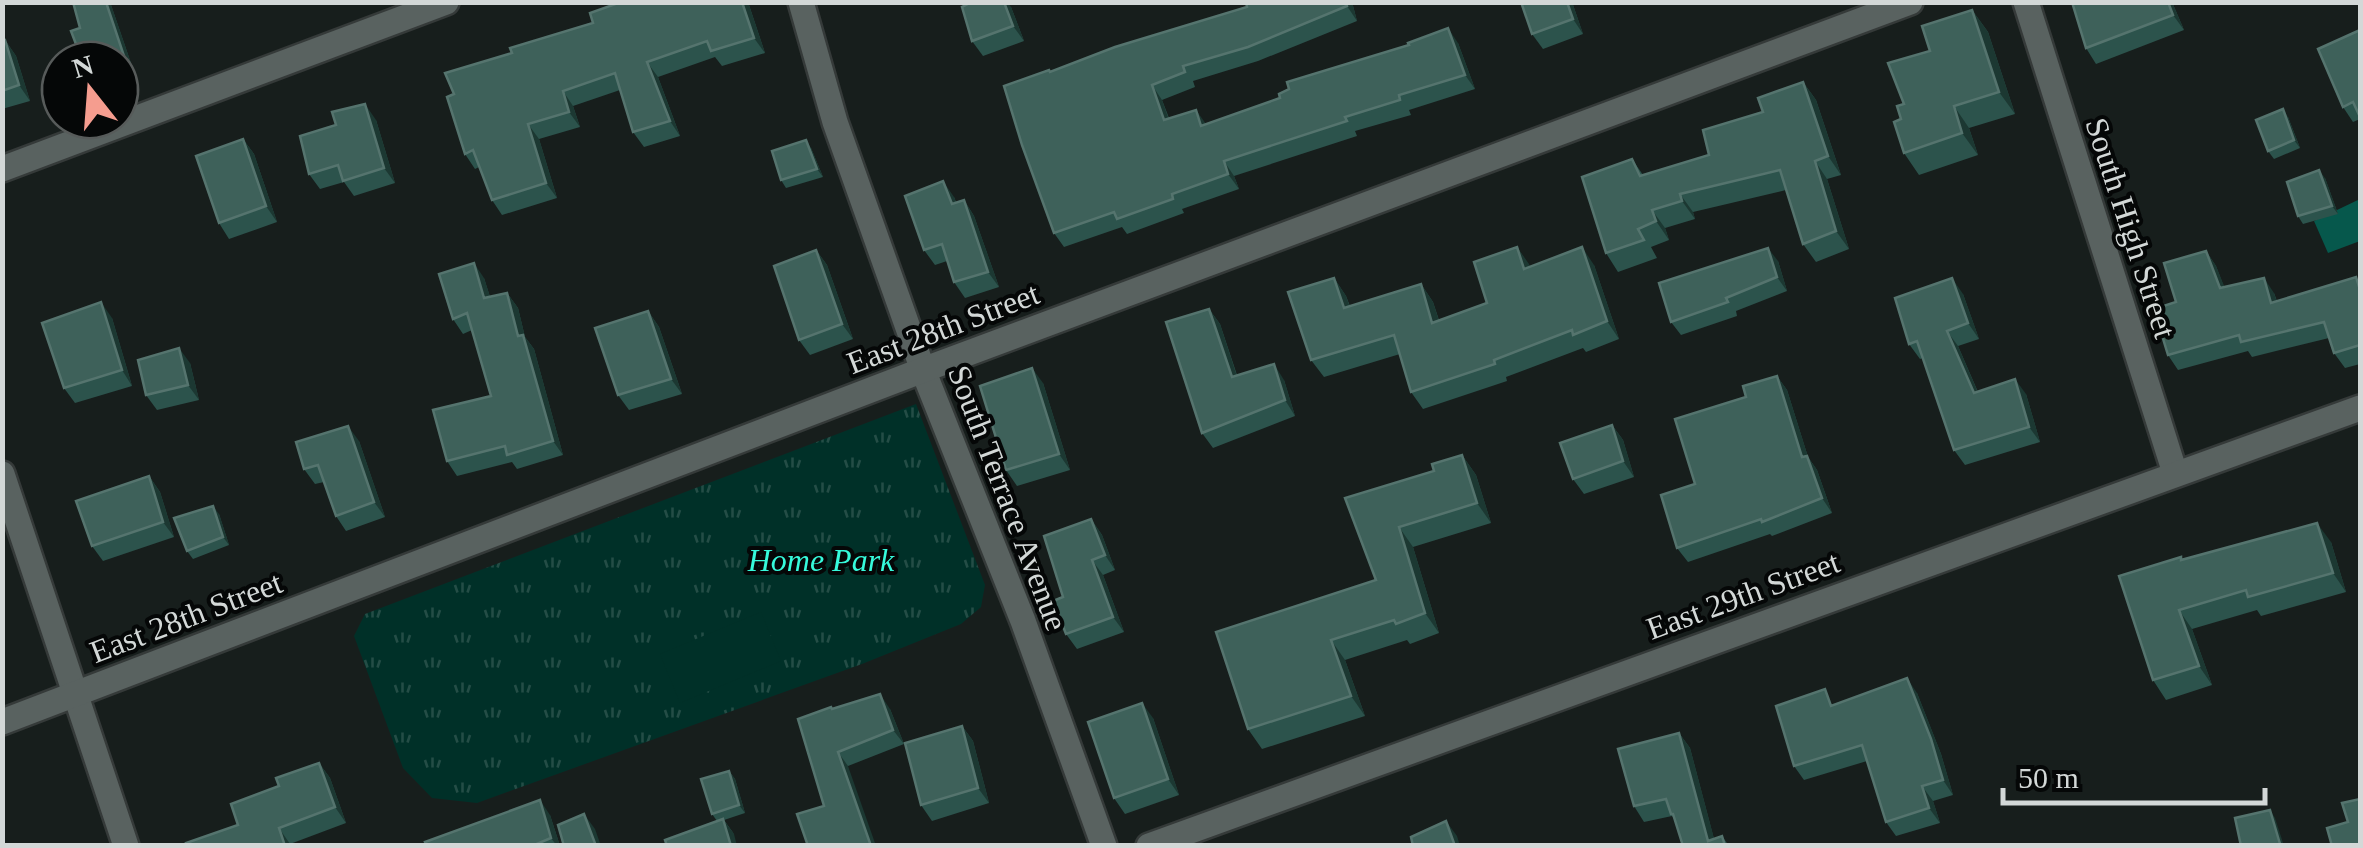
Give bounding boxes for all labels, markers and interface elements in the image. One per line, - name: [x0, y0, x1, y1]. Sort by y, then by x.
- north arrow: [40, 40, 140, 140]
- text: N: [69, 49, 97, 84]
- street label: South High Street: [2078, 113, 2184, 343]
- street label: East 28th Street: [842, 275, 1044, 381]
- street label: South Terrace Avenue: [941, 360, 1075, 636]
- park label: Home Park: [747, 542, 895, 578]
- street label: East 29th Street: [1642, 543, 1844, 647]
- street label: East 28th Street: [85, 564, 287, 670]
- scale bar: [2003, 743, 2266, 805]
- text: 50 m: [2018, 761, 2079, 794]

